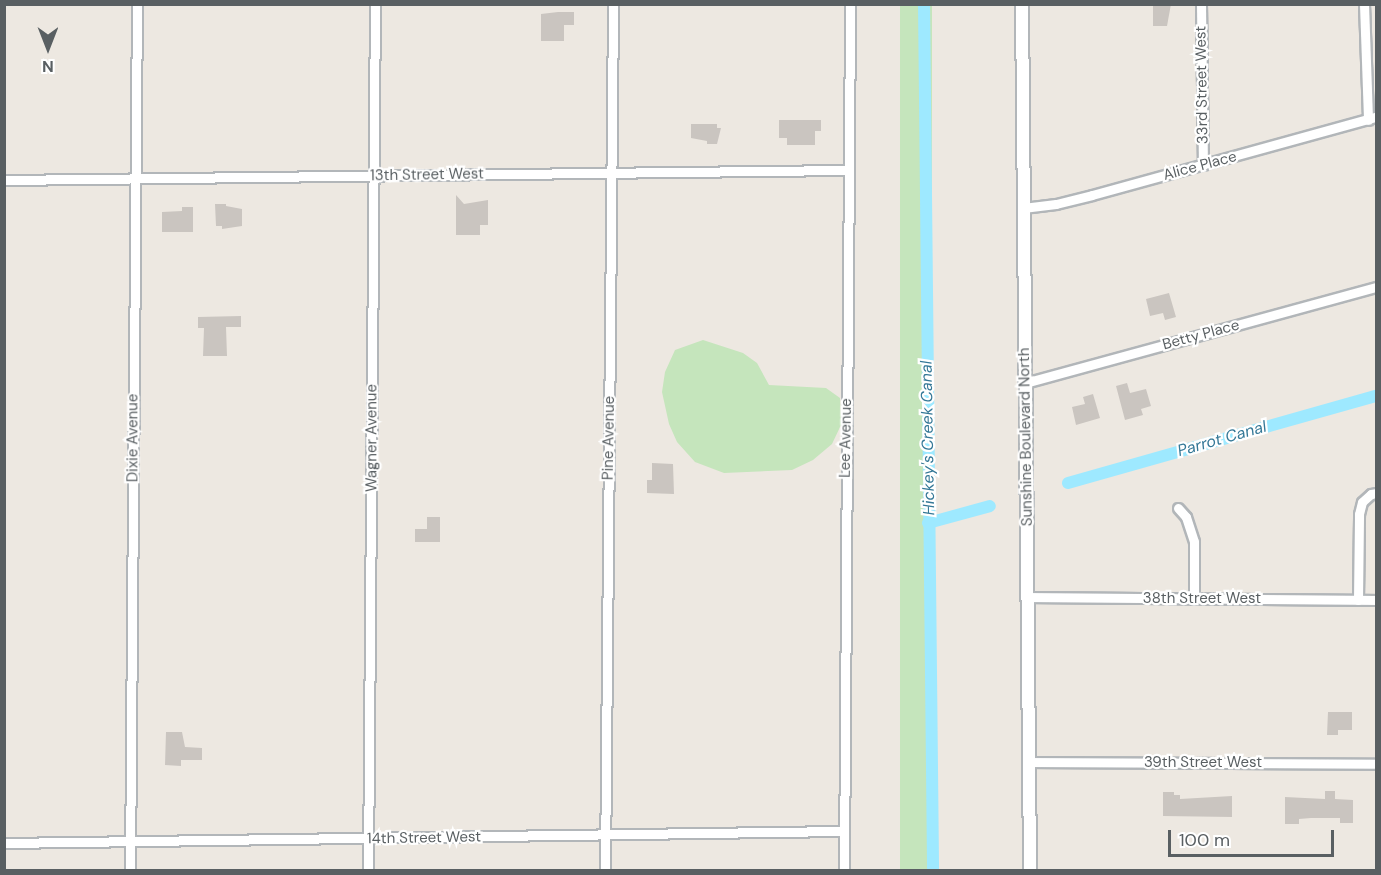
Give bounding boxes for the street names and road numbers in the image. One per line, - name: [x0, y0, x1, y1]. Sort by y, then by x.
- street label: 33rd Street West: [1192, 26, 1212, 144]
- street label: Alice Place: [1161, 148, 1239, 184]
- street label: 13th Street West: [370, 165, 484, 185]
- street label: Betty Place: [1161, 316, 1241, 354]
- street label: Sunshine Boulevard North: [1015, 348, 1037, 526]
- street label: Wagner Avenue: [363, 384, 381, 492]
- street label: Dixie Avenue: [124, 394, 142, 482]
- street label: Pine Avenue: [599, 396, 619, 480]
- street label: Lee Avenue: [836, 398, 856, 478]
- street label: 38th Street West: [1143, 590, 1261, 608]
- street label: 39th Street West: [1144, 754, 1262, 772]
- street label: 14th Street West: [367, 828, 481, 848]

